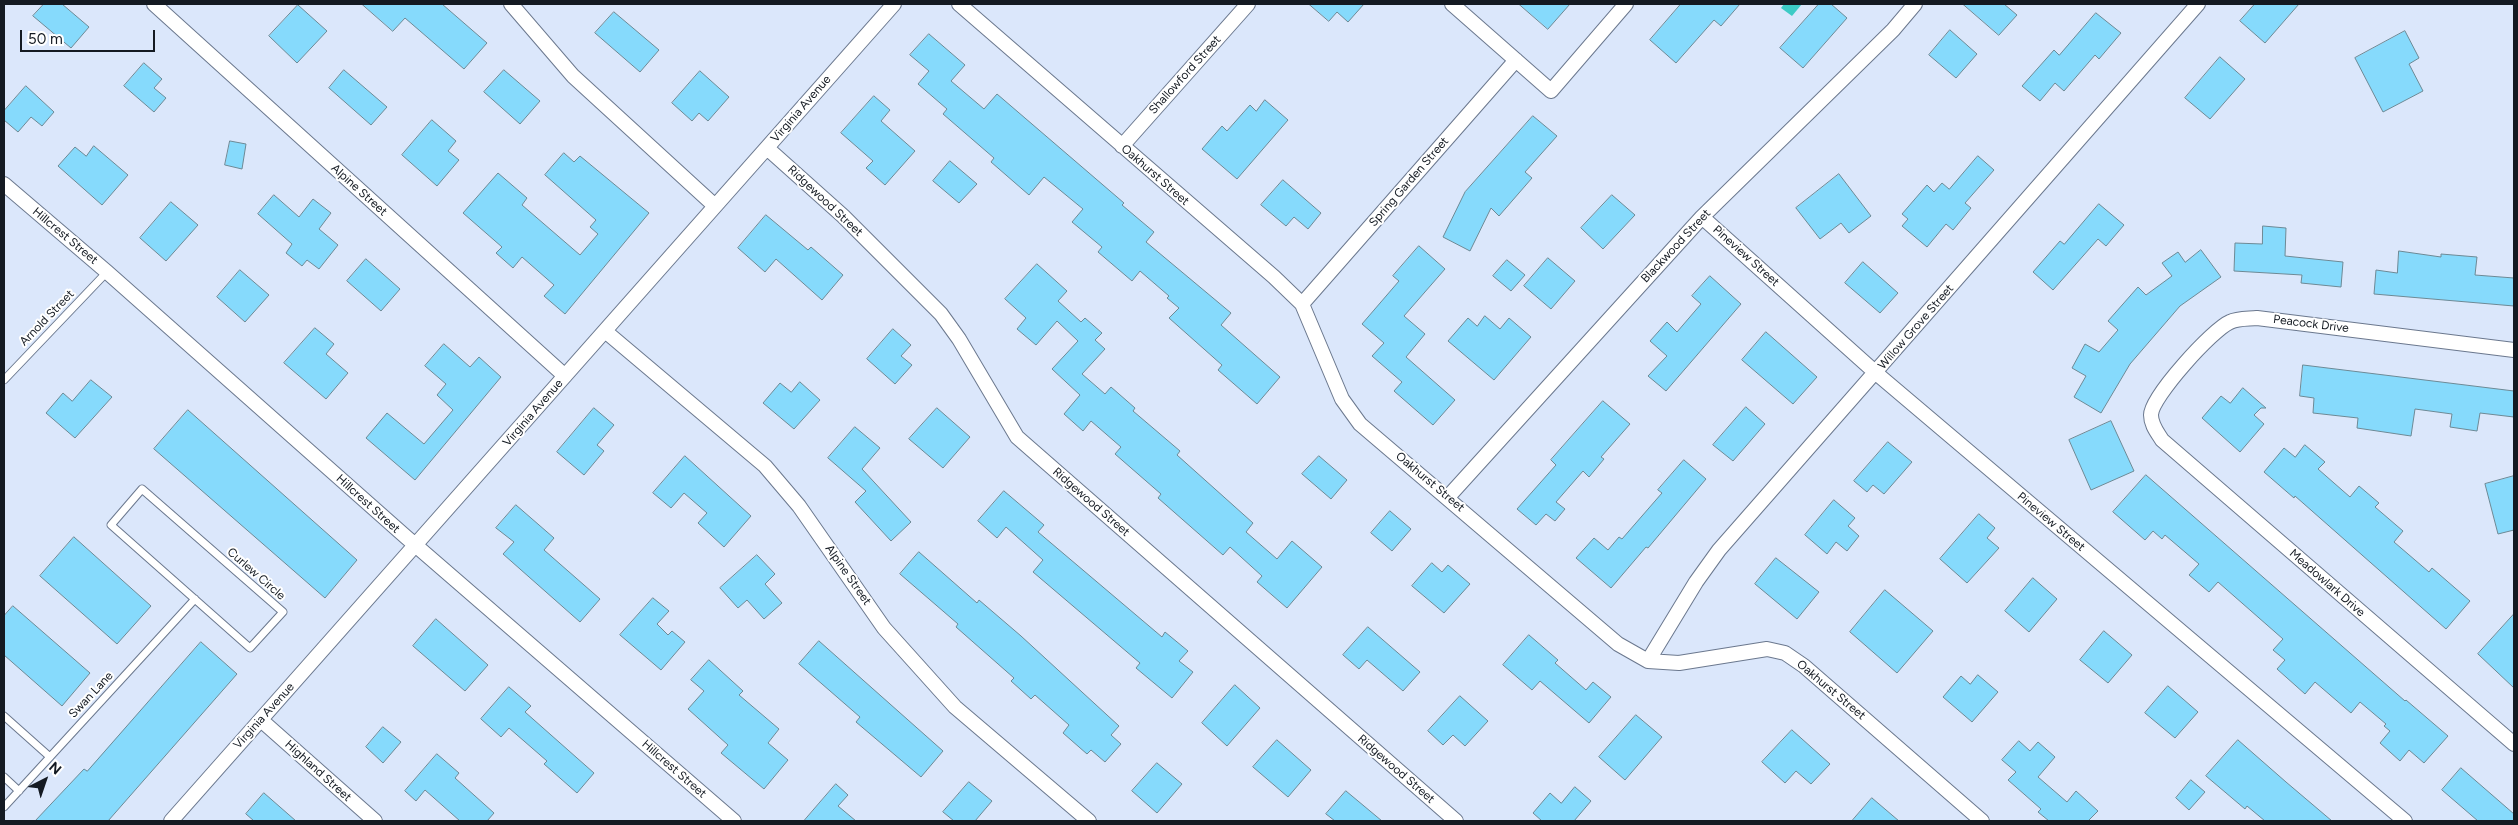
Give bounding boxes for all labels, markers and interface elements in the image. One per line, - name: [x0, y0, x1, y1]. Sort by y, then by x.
- scale bar: [22, 20, 158, 52]
- text: 50 m: [28, 30, 63, 48]
- street label: Shallowford Street: [1146, 33, 1224, 117]
- street label: Virginia Avenue: [768, 73, 834, 145]
- street label: Spring Garden Street: [1366, 134, 1452, 230]
- street label: Oakhurst Street: [1118, 142, 1192, 208]
- street label: Alpine Street: [328, 161, 390, 219]
- street label: Ridgewood Street: [784, 162, 866, 240]
- street label: Hillcrest Street: [29, 204, 101, 268]
- street label: Blackwood Street: [1638, 206, 1714, 286]
- street label: Pineview Street: [1710, 222, 1782, 290]
- street label: Willow Grove Street: [1875, 282, 1957, 372]
- street label: Arnold Street: [17, 287, 77, 349]
- street label: Peacock Drive: [2272, 312, 2350, 336]
- street label: Virginia Avenue: [500, 377, 566, 449]
- street label: Oakhurst Street: [1393, 449, 1467, 515]
- street label: Ridgewood Street: [1049, 465, 1133, 539]
- street label: Hillcrest Street: [333, 472, 403, 536]
- street label: Pineview Street: [2014, 489, 2088, 555]
- street label: Alpine Street: [822, 542, 874, 608]
- street label: Curlew Circle: [224, 545, 288, 603]
- street label: Meadowlark Drive: [2286, 546, 2368, 620]
- street label: Oakhurst Street: [1794, 657, 1868, 723]
- street label: Swan Lane: [66, 669, 116, 721]
- street label: Virginia Avenue: [231, 680, 297, 752]
- street label: Ridgewood Street: [1354, 732, 1438, 806]
- street label: Highland Street: [282, 737, 354, 805]
- street label: Hillcrest Street: [639, 737, 709, 801]
- north arrow: [20, 755, 70, 805]
- text: N: [46, 758, 65, 778]

